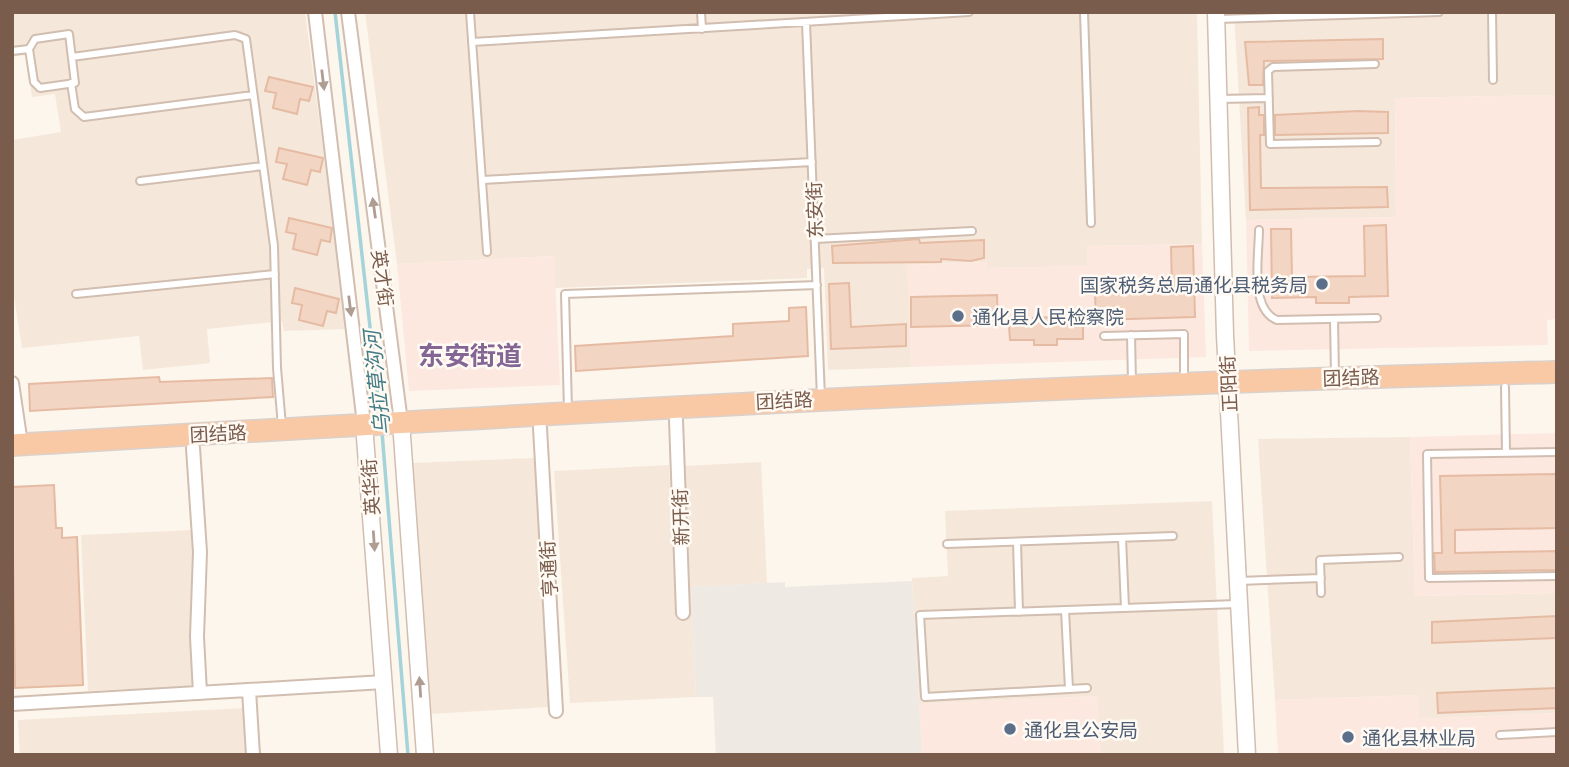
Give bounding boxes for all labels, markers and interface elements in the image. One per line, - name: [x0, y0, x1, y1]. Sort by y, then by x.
- one-way arrow: [318, 69, 329, 91]
- street label: 东安街: [802, 181, 826, 239]
- one-way arrow: [369, 197, 380, 219]
- street label: 英才街: [368, 248, 398, 308]
- place label: 国家税务总局通化县税务局: [1080, 273, 1308, 296]
- marker: 国家税务总局通化县税务局: [1314, 276, 1330, 292]
- one-way arrow: [345, 295, 356, 317]
- place label: 通化县人民检察院: [972, 305, 1124, 328]
- marker: 通化县人民检察院: [950, 308, 966, 324]
- water label: 乌拉草沟河: [358, 326, 394, 437]
- district label: 东安街道: [418, 339, 522, 370]
- street label: 正阳街: [1215, 355, 1241, 413]
- street label: 团结路: [1322, 365, 1380, 389]
- street label: 团结路: [755, 387, 813, 413]
- street label: 团结路: [189, 420, 247, 446]
- street label: 英华街: [357, 458, 383, 516]
- street label: 新开街: [668, 488, 692, 546]
- one-way arrow: [369, 530, 380, 552]
- street label: 亨通街: [535, 540, 561, 598]
- one-way arrow: [414, 675, 425, 697]
- place label: 通化县公安局: [1024, 718, 1138, 741]
- marker: 通化县公安局: [1002, 721, 1018, 737]
- place label: 通化县林业局: [1362, 726, 1476, 749]
- marker: 通化县林业局: [1340, 729, 1356, 745]

